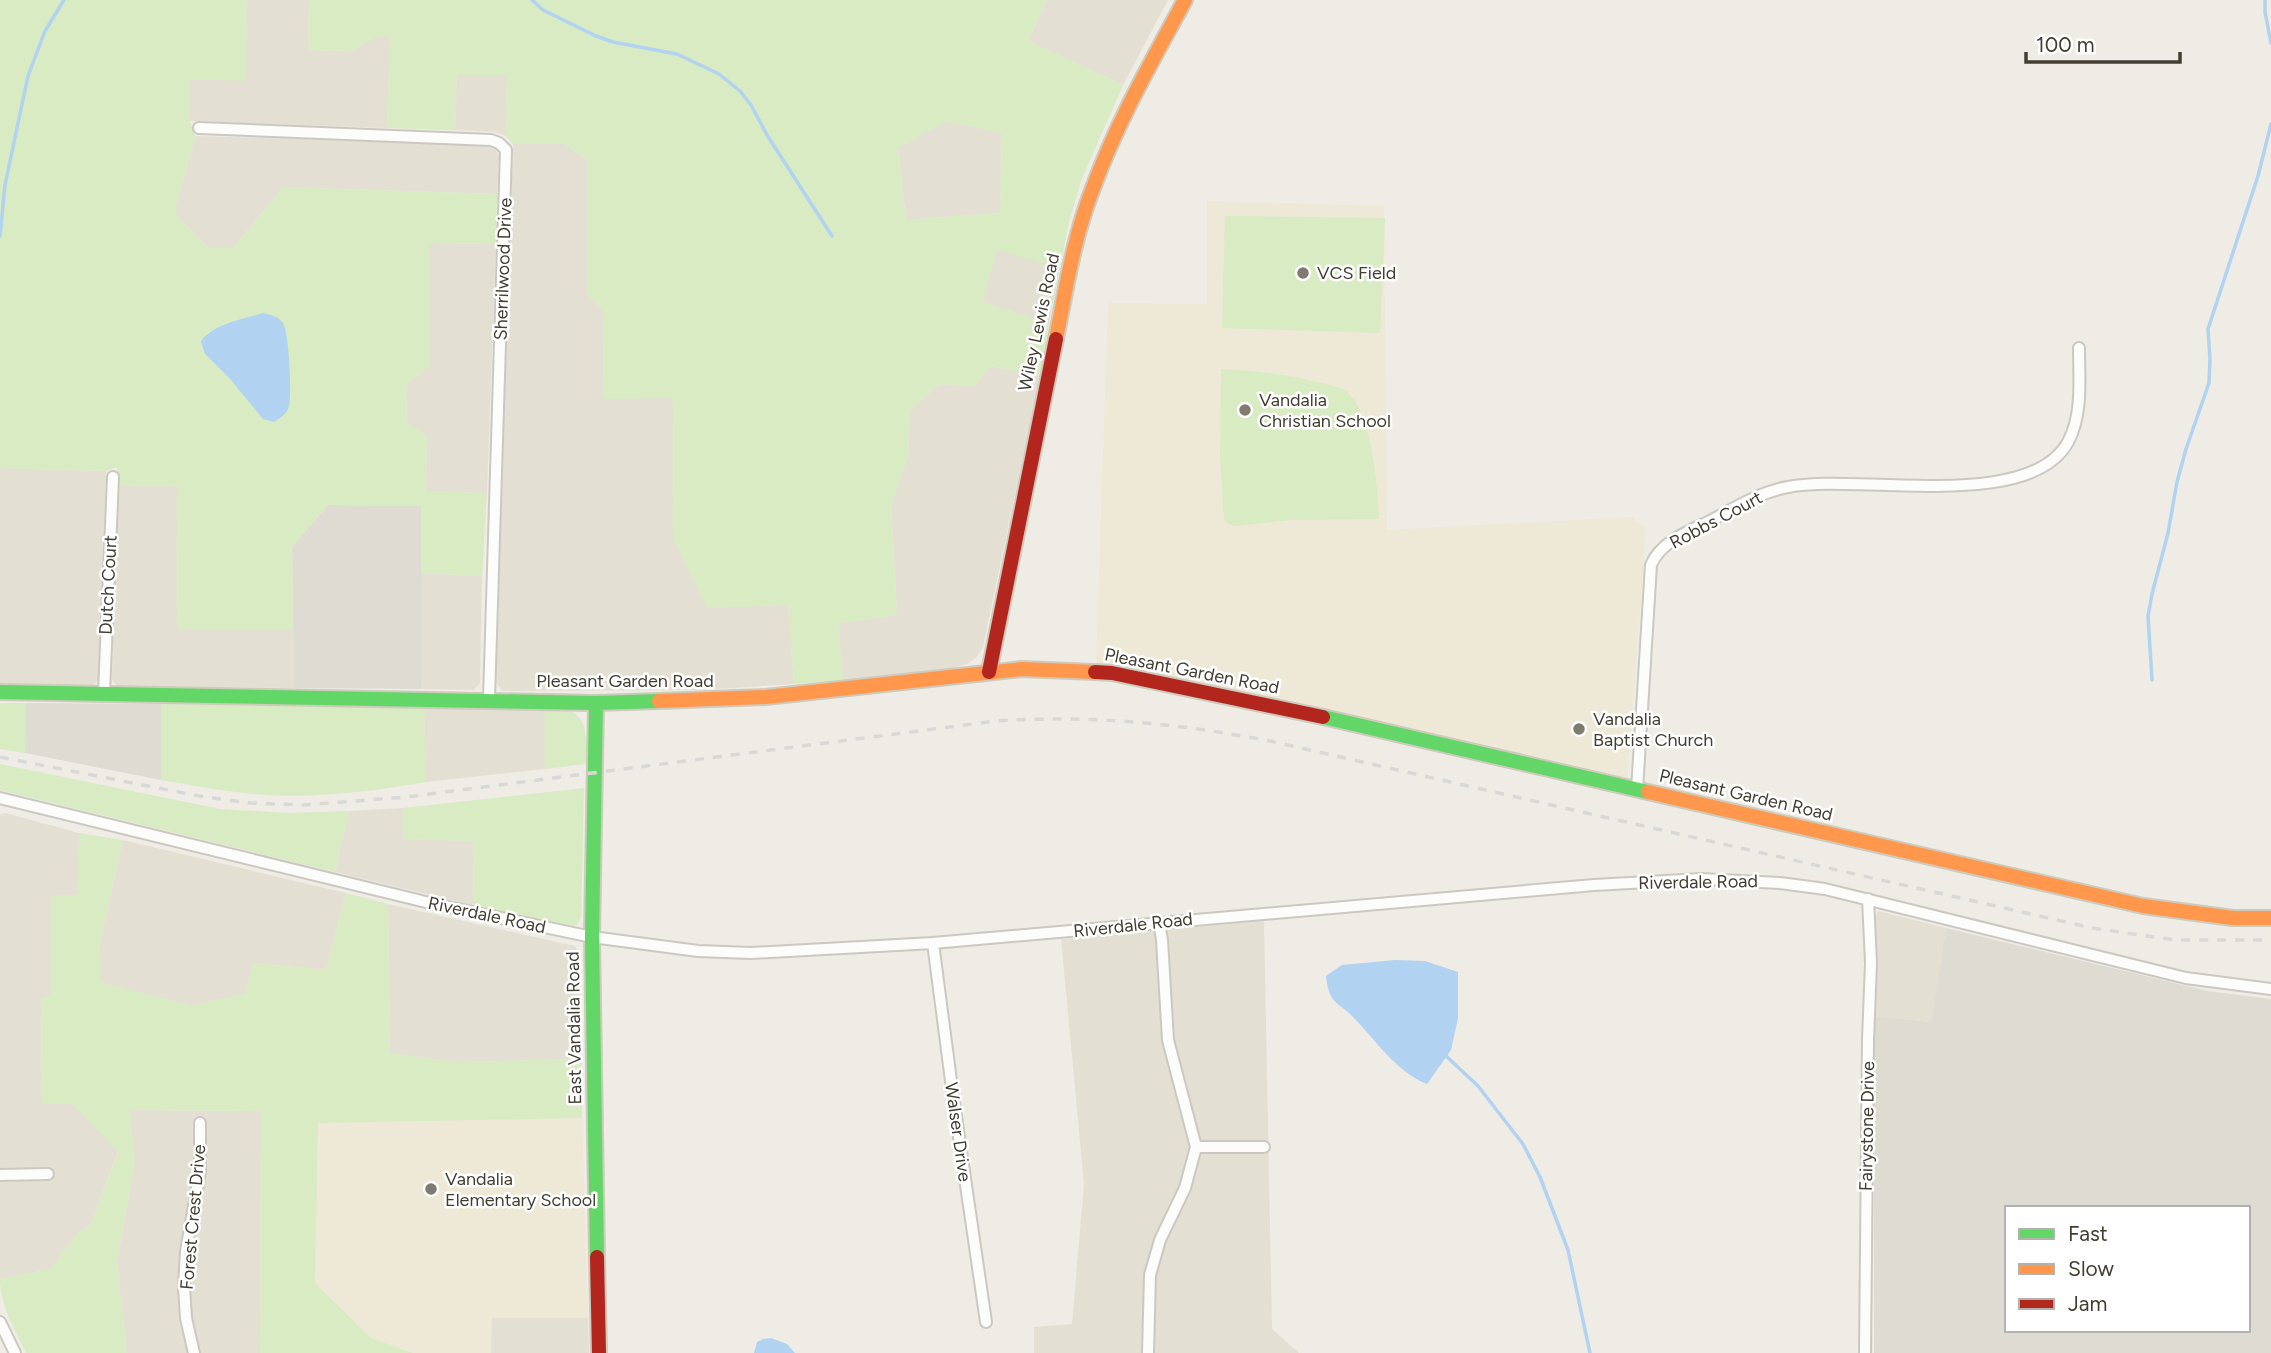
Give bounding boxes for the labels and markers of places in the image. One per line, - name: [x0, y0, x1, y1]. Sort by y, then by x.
- place label: VCS Field: [1317, 262, 1396, 284]
- marker: VCS Field: [1295, 265, 1311, 281]
- place label: Vandalia Christian School: [1259, 389, 1391, 432]
- marker: Vandalia Christian School: [1237, 402, 1253, 418]
- place label: Vandalia Baptist Church: [1593, 708, 1713, 751]
- marker: Vandalia Baptist Church: [1571, 721, 1587, 737]
- place label: Vandalia Elementary School: [445, 1168, 596, 1211]
- marker: Vandalia Elementary School: [423, 1181, 439, 1197]

